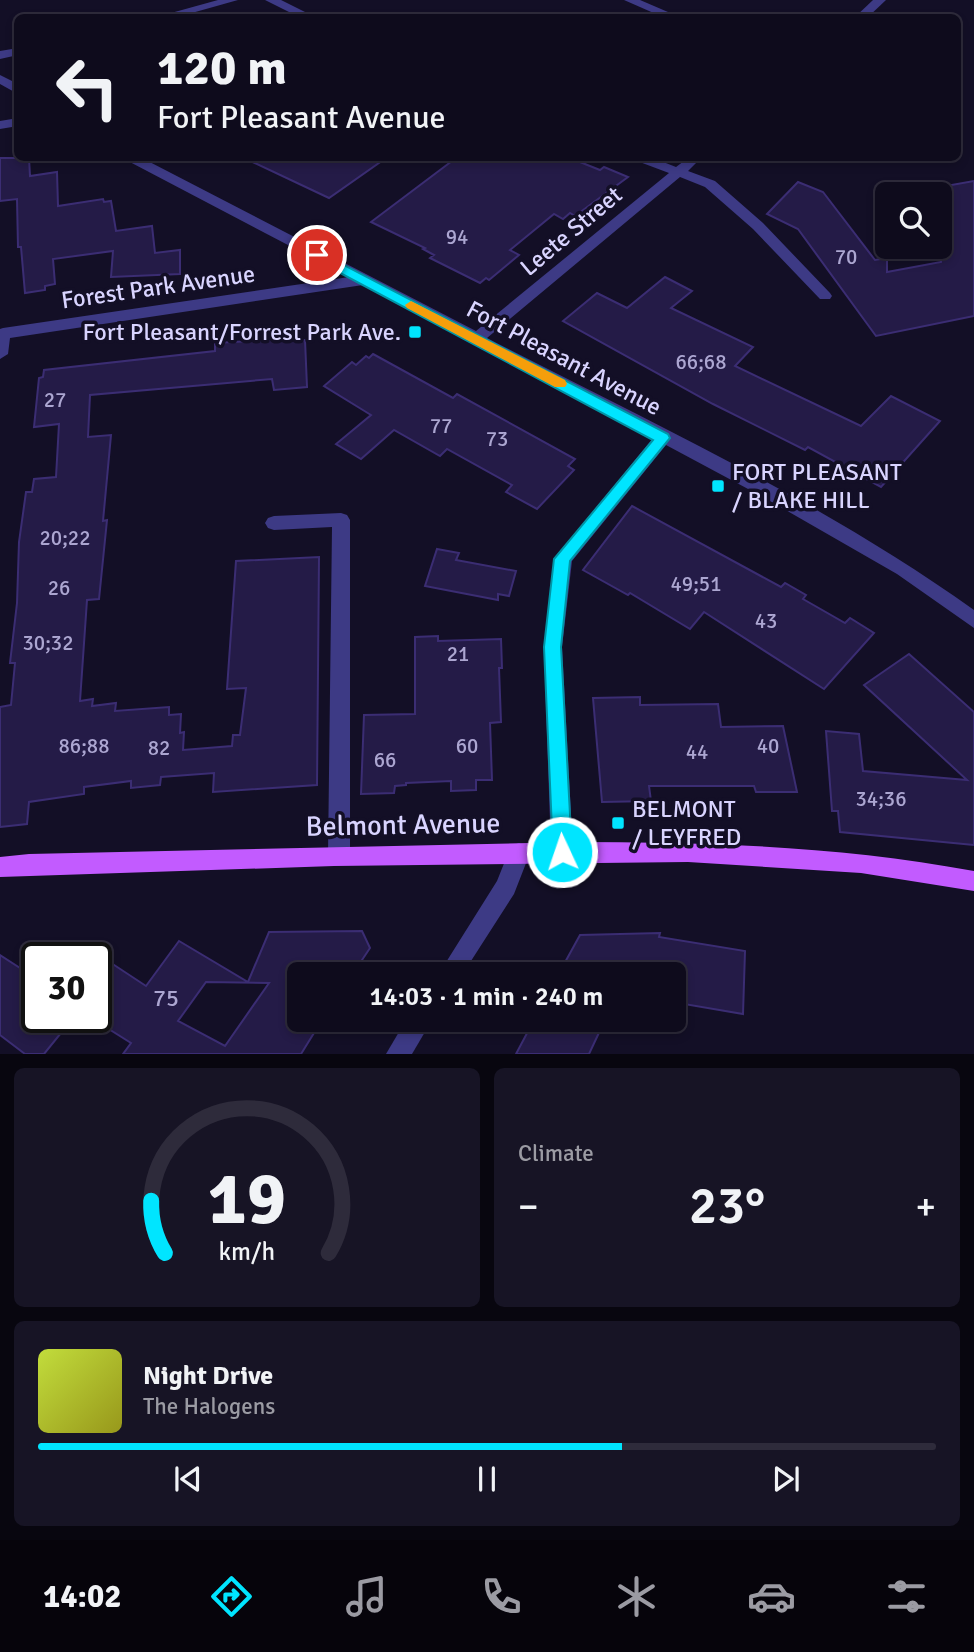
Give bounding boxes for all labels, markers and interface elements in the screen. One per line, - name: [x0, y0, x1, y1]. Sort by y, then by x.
- text: 120 m: [157, 38, 287, 98]
- icon: left: [42, 42, 133, 133]
- text: Fort Pleasant Avenue: [157, 98, 446, 137]
- street label: Leete Street: [514, 180, 628, 282]
- map controls: [875, 182, 952, 259]
- button: search: [875, 182, 952, 259]
- house number: 94: [446, 224, 468, 250]
- pin: [287, 225, 347, 285]
- icon: arrive: [298, 236, 336, 274]
- house number: 70: [835, 244, 857, 270]
- street label: Forest Park Avenue: [59, 259, 257, 315]
- street label: Fort Pleasant Avenue: [461, 294, 667, 422]
- place label: Fort Pleasant/Forrest Park Ave.: [82, 317, 401, 347]
- marker: Fort Pleasant/Forrest Park Ave.: [407, 324, 423, 340]
- house number: 66;68: [675, 349, 727, 375]
- house number: 27: [44, 387, 66, 413]
- house number: 77: [430, 413, 452, 439]
- house number: 73: [486, 426, 508, 452]
- place label: FORT PLEASANT / BLAKE HILL: [732, 457, 902, 515]
- marker: FORT PLEASANT / BLAKE HILL: [710, 478, 726, 494]
- house number: 20;22: [39, 525, 91, 551]
- house number: 49;51: [670, 571, 722, 597]
- house number: 26: [48, 575, 70, 601]
- house number: 43: [755, 608, 777, 634]
- house number: 30;32: [22, 630, 74, 656]
- house number: 21: [447, 641, 469, 667]
- house number: 86;88: [58, 733, 110, 759]
- house number: 60: [456, 733, 478, 759]
- house number: 40: [757, 733, 779, 759]
- house number: 82: [148, 735, 170, 761]
- house number: 44: [686, 739, 708, 765]
- house number: 66: [374, 747, 396, 773]
- house number: 34;36: [855, 786, 907, 812]
- place label: BELMONT / LEYFRED: [632, 794, 741, 852]
- street label: Belmont Avenue: [305, 806, 501, 844]
- position arrow: [525, 815, 599, 889]
- marker: BELMONT / LEYFRED: [610, 815, 626, 831]
- speed limit sign: 30: [21, 942, 112, 1033]
- text: 14:03 · 1 min · 240 m: [370, 981, 603, 1013]
- house number: 75: [153, 983, 179, 1013]
- text: Climate: [518, 1139, 594, 1168]
- text: 19: [208, 1156, 286, 1245]
- text: 23°: [689, 1174, 765, 1238]
- text: −: [518, 1183, 539, 1230]
- text: +: [915, 1183, 936, 1230]
- text: km/h: [219, 1236, 275, 1267]
- text: Night Drive: [143, 1360, 273, 1392]
- text: The Halogens: [143, 1392, 275, 1421]
- icon: previous: [169, 1460, 207, 1498]
- icon: pause: [468, 1460, 506, 1498]
- icon: next: [767, 1460, 805, 1498]
- icon: directions: [207, 1572, 256, 1621]
- icon: music: [342, 1572, 391, 1621]
- icon: phone: [477, 1572, 526, 1621]
- icon: climate: [612, 1572, 661, 1621]
- icon: car: [747, 1572, 796, 1621]
- icon: filters: [882, 1572, 931, 1621]
- text: 14:02: [43, 1577, 122, 1616]

